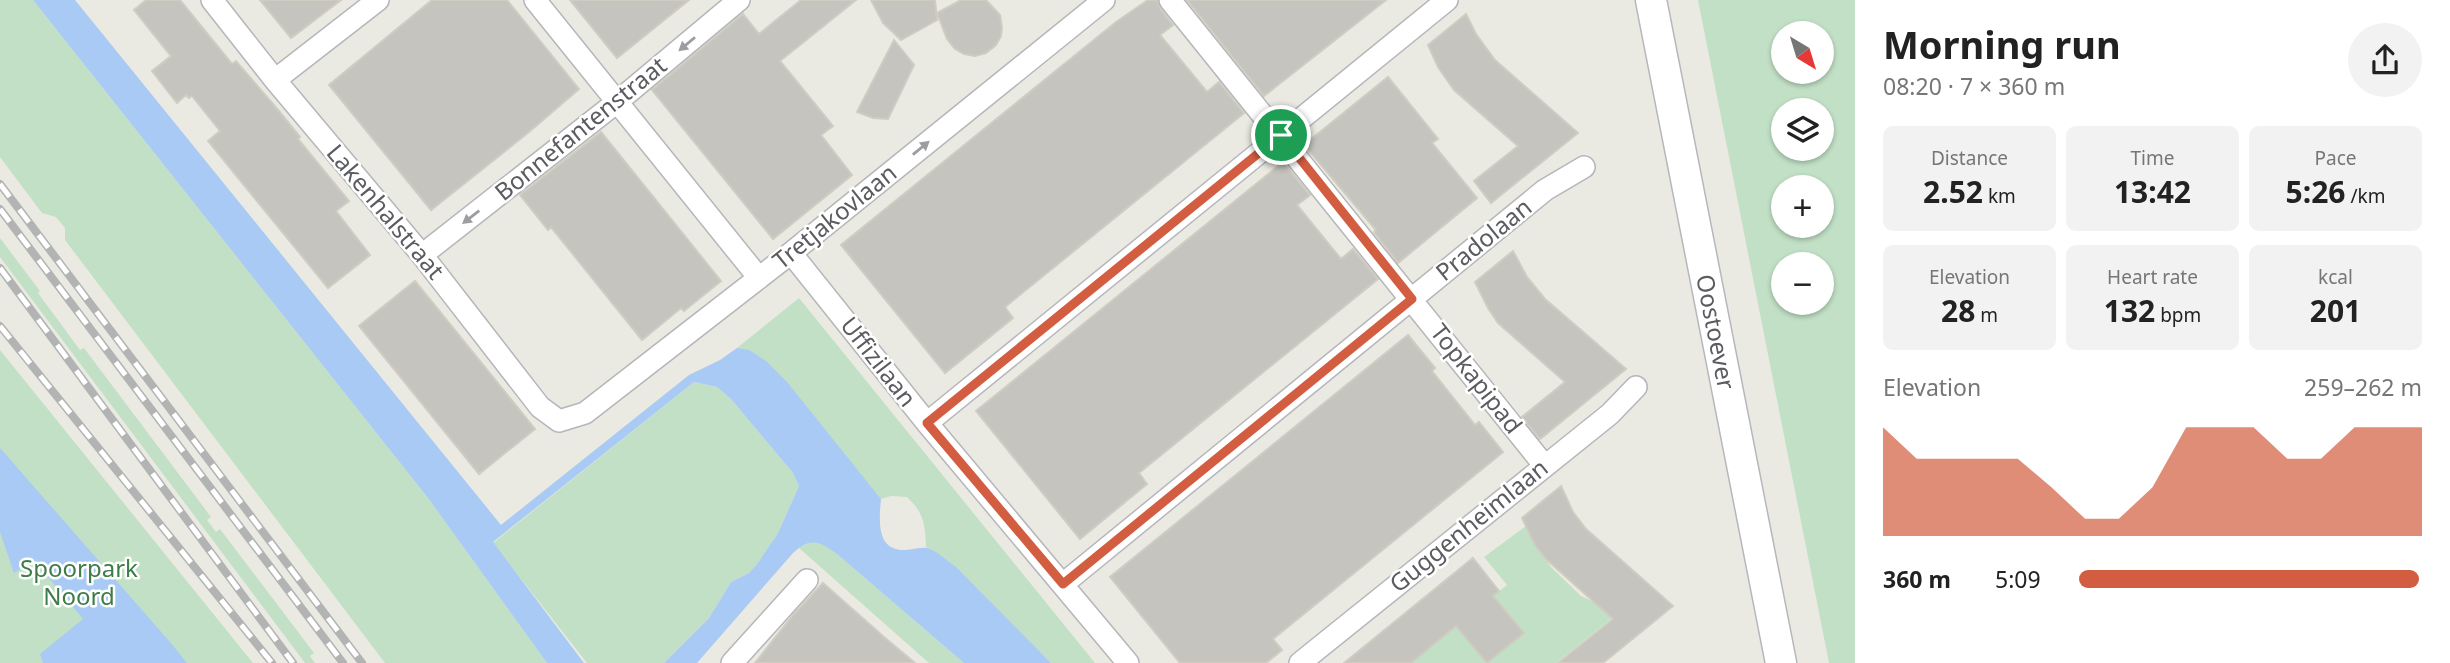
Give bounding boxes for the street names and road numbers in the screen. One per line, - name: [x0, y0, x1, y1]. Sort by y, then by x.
- street label: Bonnefantenstraat: [487, 48, 673, 207]
- street label: Lakenhalstraat: [320, 137, 453, 286]
- street label: Tretjakovlaan: [765, 156, 903, 276]
- street label: Pradolaan: [1428, 190, 1538, 288]
- street label: Oostoever: [1689, 271, 1744, 392]
- street label: Uffizilaan: [834, 309, 925, 413]
- street label: Topkapipad: [1424, 316, 1531, 440]
- street label: Guggenheimlaan: [1382, 451, 1554, 599]

